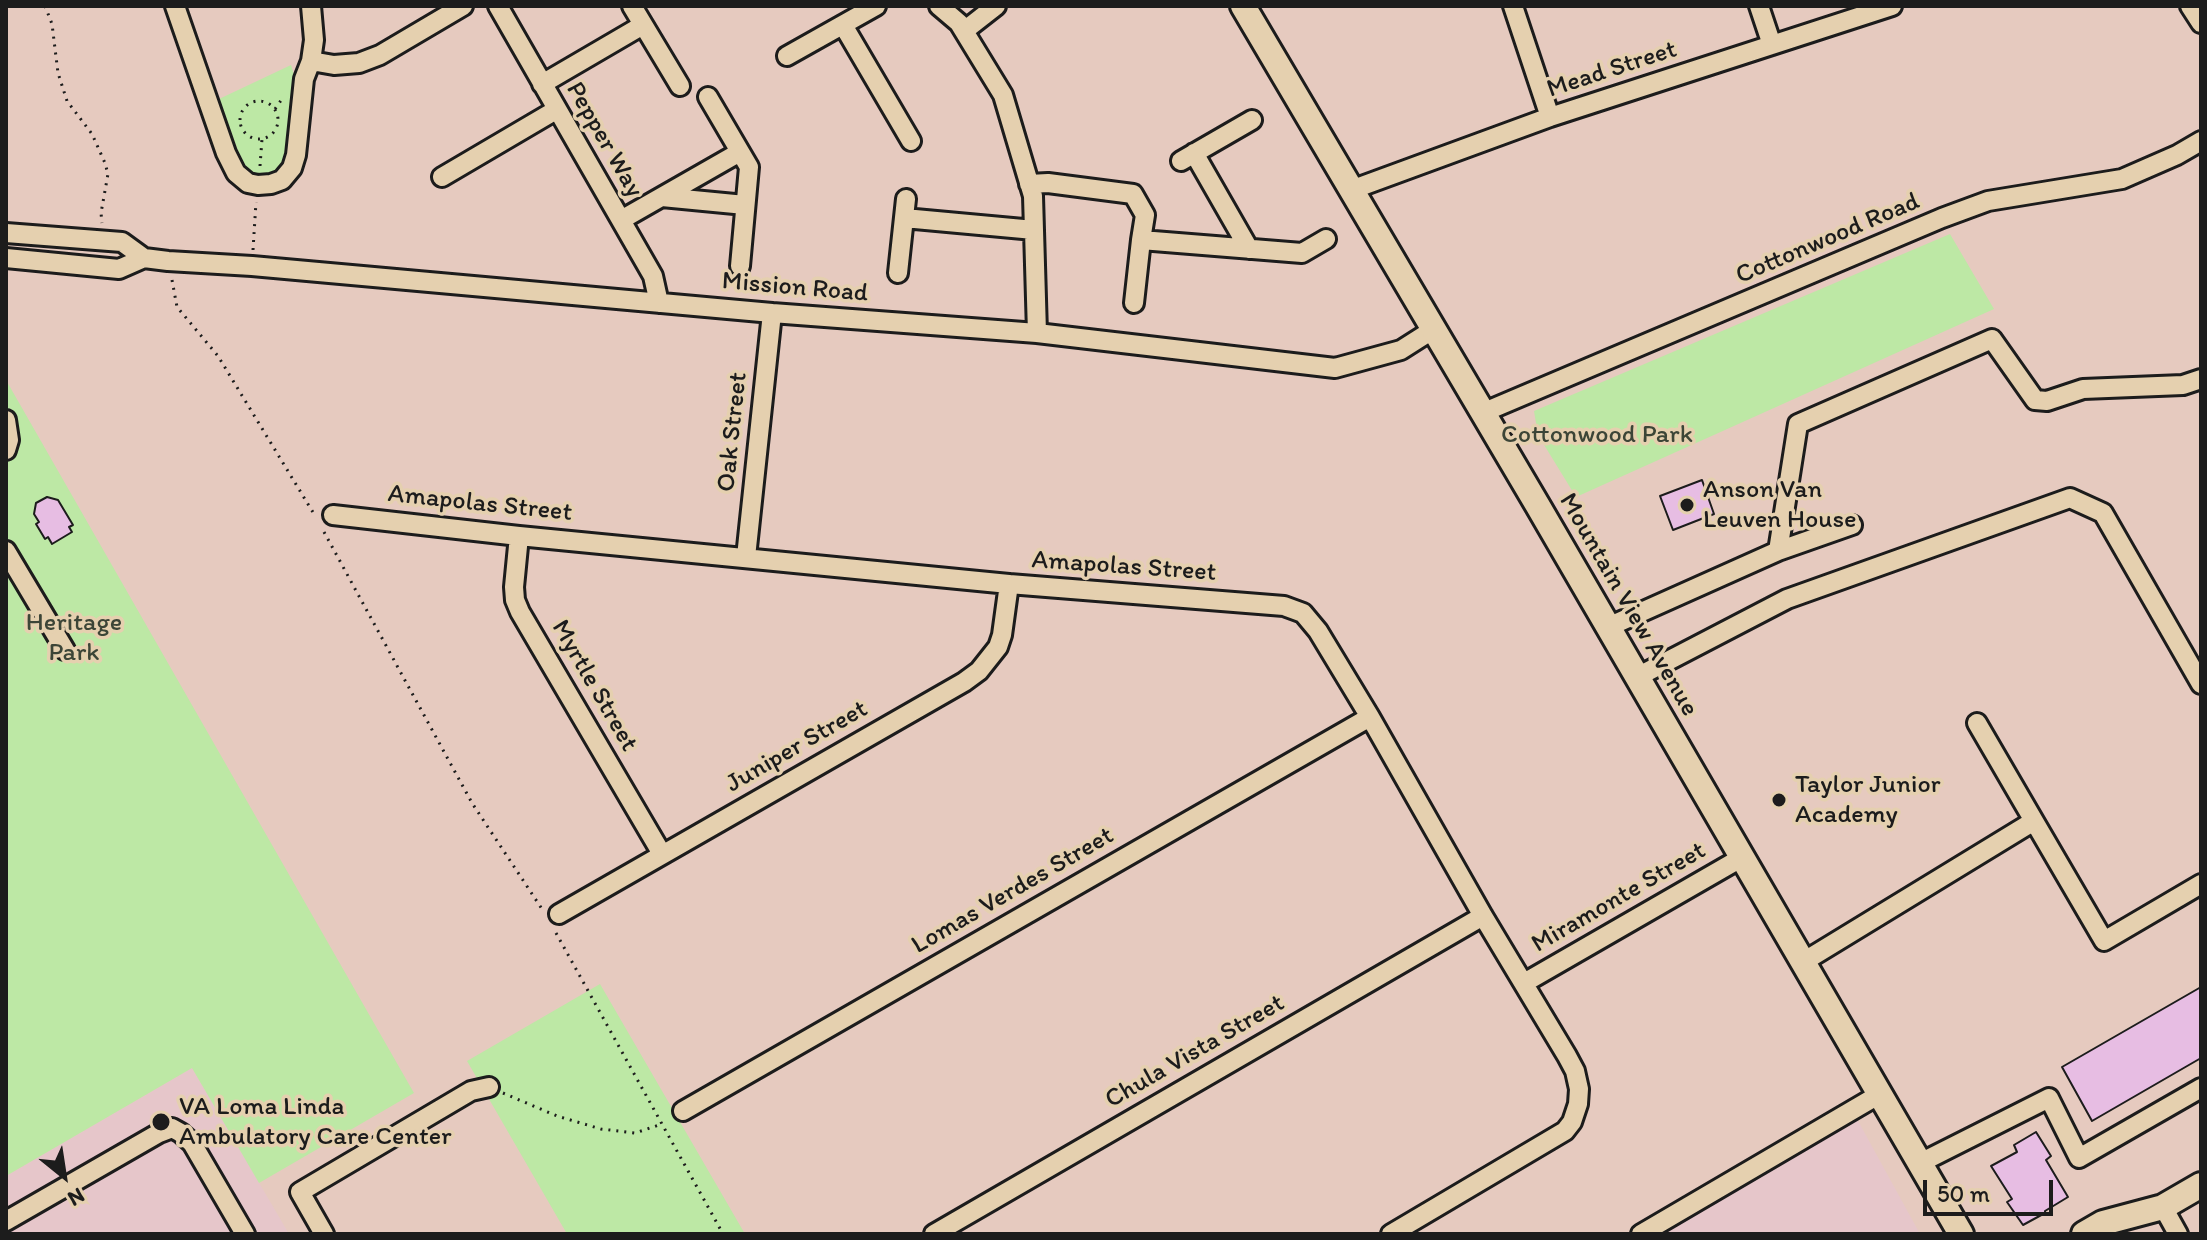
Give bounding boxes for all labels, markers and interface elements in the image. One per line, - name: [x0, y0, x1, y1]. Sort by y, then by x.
- street label: Mead Street: [1543, 34, 1681, 106]
- street label: Pepper Way: [558, 77, 650, 203]
- street label: Cottonwood Road: [1731, 186, 1925, 292]
- street label: Mission Road: [721, 266, 869, 310]
- street label: Oak Street: [711, 371, 755, 493]
- park label: Cottonwood Park: [1501, 419, 1693, 451]
- place label: Anson Van Leuven House: [1703, 474, 1857, 536]
- street label: Amapolas Street: [386, 479, 574, 529]
- street label: Mountain View Avenue: [1551, 488, 1705, 722]
- marker: Anson Van Leuven House: [1678, 496, 1696, 514]
- street label: Amapolas Street: [1031, 545, 1217, 589]
- park label: Heritage Park: [26, 607, 122, 668]
- street label: Myrtle Street: [544, 615, 644, 757]
- street label: Juniper Street: [721, 694, 873, 800]
- place label: Taylor Junior Academy: [1795, 769, 1940, 830]
- marker: Taylor Junior Academy: [1770, 791, 1788, 809]
- street label: Lomas Verdes Street: [906, 820, 1120, 962]
- street label: Miramonte Street: [1526, 836, 1712, 960]
- street label: Chula Vista Street: [1100, 988, 1290, 1116]
- place label: VA Loma Linda Ambulatory Care Center: [179, 1091, 451, 1152]
- marker: VA Loma Linda Ambulatory Care Center: [150, 1111, 172, 1133]
- north arrow: [24, 1136, 104, 1216]
- scale bar: [1927, 1164, 2057, 1214]
- text: 50 m: [1937, 1179, 1990, 1208]
- text: N: [63, 1182, 89, 1213]

